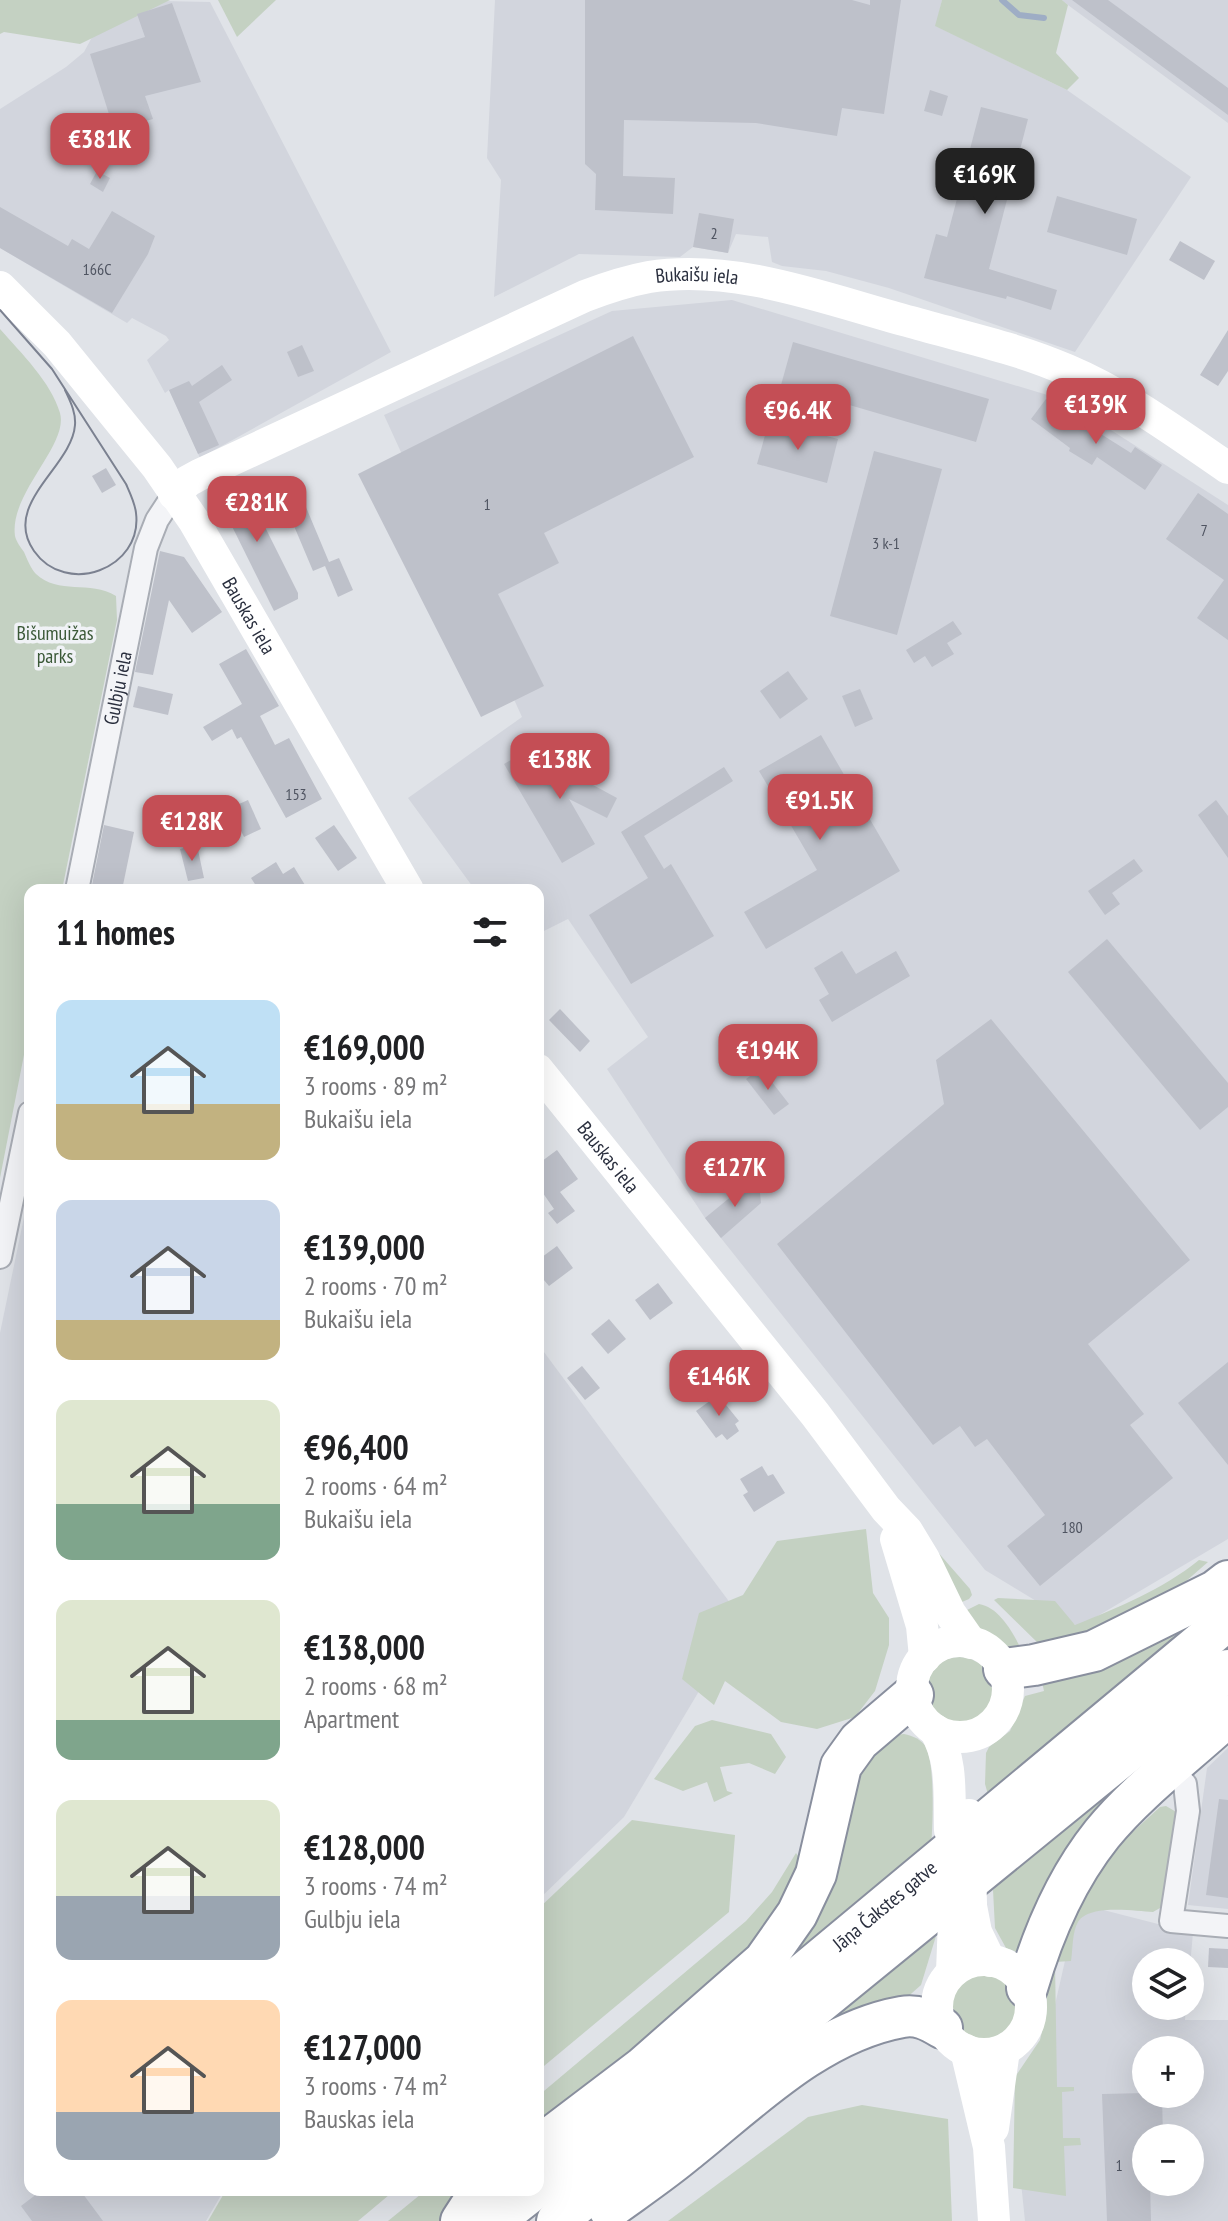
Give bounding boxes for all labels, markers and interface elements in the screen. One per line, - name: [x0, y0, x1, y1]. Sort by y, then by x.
- pin: €381K: [44, 113, 156, 181]
- text: €381K: [68, 122, 132, 155]
- pin: €169K: [929, 148, 1041, 216]
- text: €169K: [953, 157, 1017, 190]
- house number: 2: [710, 223, 718, 243]
- house number: 166C: [83, 259, 111, 279]
- street label: Bukaišu iela: [654, 261, 740, 291]
- pin: €139K: [1040, 378, 1152, 446]
- pin: €96.4K: [733, 384, 863, 452]
- text: €139K: [1064, 387, 1128, 420]
- text: €96.4K: [764, 393, 832, 426]
- pin: €281K: [201, 476, 313, 544]
- text: €281K: [225, 485, 289, 518]
- house number: 1: [483, 494, 491, 514]
- house number: 7: [1200, 520, 1208, 540]
- house number: 3 k-1: [872, 533, 900, 553]
- street label: Bauskas iela: [216, 572, 281, 659]
- park label: Bišumuižas parks: [16, 620, 94, 669]
- street label: Gulbju iela: [98, 649, 138, 727]
- pin: €138K: [504, 733, 616, 801]
- text: €138K: [528, 742, 592, 775]
- pin: €91.5K: [755, 774, 885, 842]
- text: €91.5K: [786, 783, 854, 816]
- house number: 153: [285, 784, 307, 804]
- pin: €128K: [136, 795, 248, 863]
- text: €128K: [160, 804, 224, 837]
- text: 11 homes: [56, 910, 175, 954]
- icon: filters: [468, 910, 512, 954]
- pin: €194K: [712, 1024, 824, 1092]
- text: €169,000: [304, 1025, 425, 1069]
- icon: home: [120, 1032, 216, 1128]
- text: €194K: [736, 1033, 800, 1066]
- text: 3 rooms · 89 m²: [304, 1069, 448, 1102]
- text: Bukaišu iela: [304, 1102, 412, 1135]
- street label: Bauskas iela: [571, 1116, 645, 1198]
- pin: €127K: [679, 1141, 791, 1209]
- text: €127K: [703, 1150, 767, 1183]
- text: €139,000: [304, 1225, 425, 1269]
- icon: home: [120, 1232, 216, 1328]
- text: 2 rooms · 70 m²: [304, 1269, 448, 1302]
- text: Bukaišu iela: [304, 1302, 412, 1335]
- pin: €146K: [663, 1350, 775, 1418]
- text: €146K: [687, 1359, 751, 1392]
- text: €96,400: [304, 1425, 409, 1469]
- icon: home: [120, 1432, 216, 1528]
- text: 2 rooms · 64 m²: [304, 1469, 448, 1502]
- text: Bukaišu iela: [304, 1502, 412, 1535]
- house number: 180: [1061, 1517, 1083, 1537]
- text: €138,000: [304, 1625, 425, 1669]
- icon: home: [120, 1632, 216, 1728]
- text: 2 rooms · 68 m²: [304, 1669, 448, 1702]
- text: Apartment: [304, 1702, 399, 1735]
- text: €128,000: [304, 1825, 425, 1869]
- icon: home: [120, 1832, 216, 1928]
- street label: Jāņa Čakstes gatve: [827, 1855, 942, 1957]
- text: 3 rooms · 74 m²: [304, 1869, 448, 1902]
- text: Gulbju iela: [304, 1902, 401, 1935]
- map controls: [1132, 1948, 1204, 2196]
- button: layers: [1132, 1948, 1204, 2020]
- text: €127,000: [304, 2025, 422, 2069]
- icon: home: [120, 2032, 216, 2128]
- button: +: [1132, 2036, 1204, 2108]
- text: 3 rooms · 74 m²: [304, 2069, 448, 2102]
- text: Bauskas iela: [304, 2102, 414, 2135]
- button: −: [1132, 2124, 1204, 2196]
- house number: 1: [1115, 2155, 1123, 2175]

